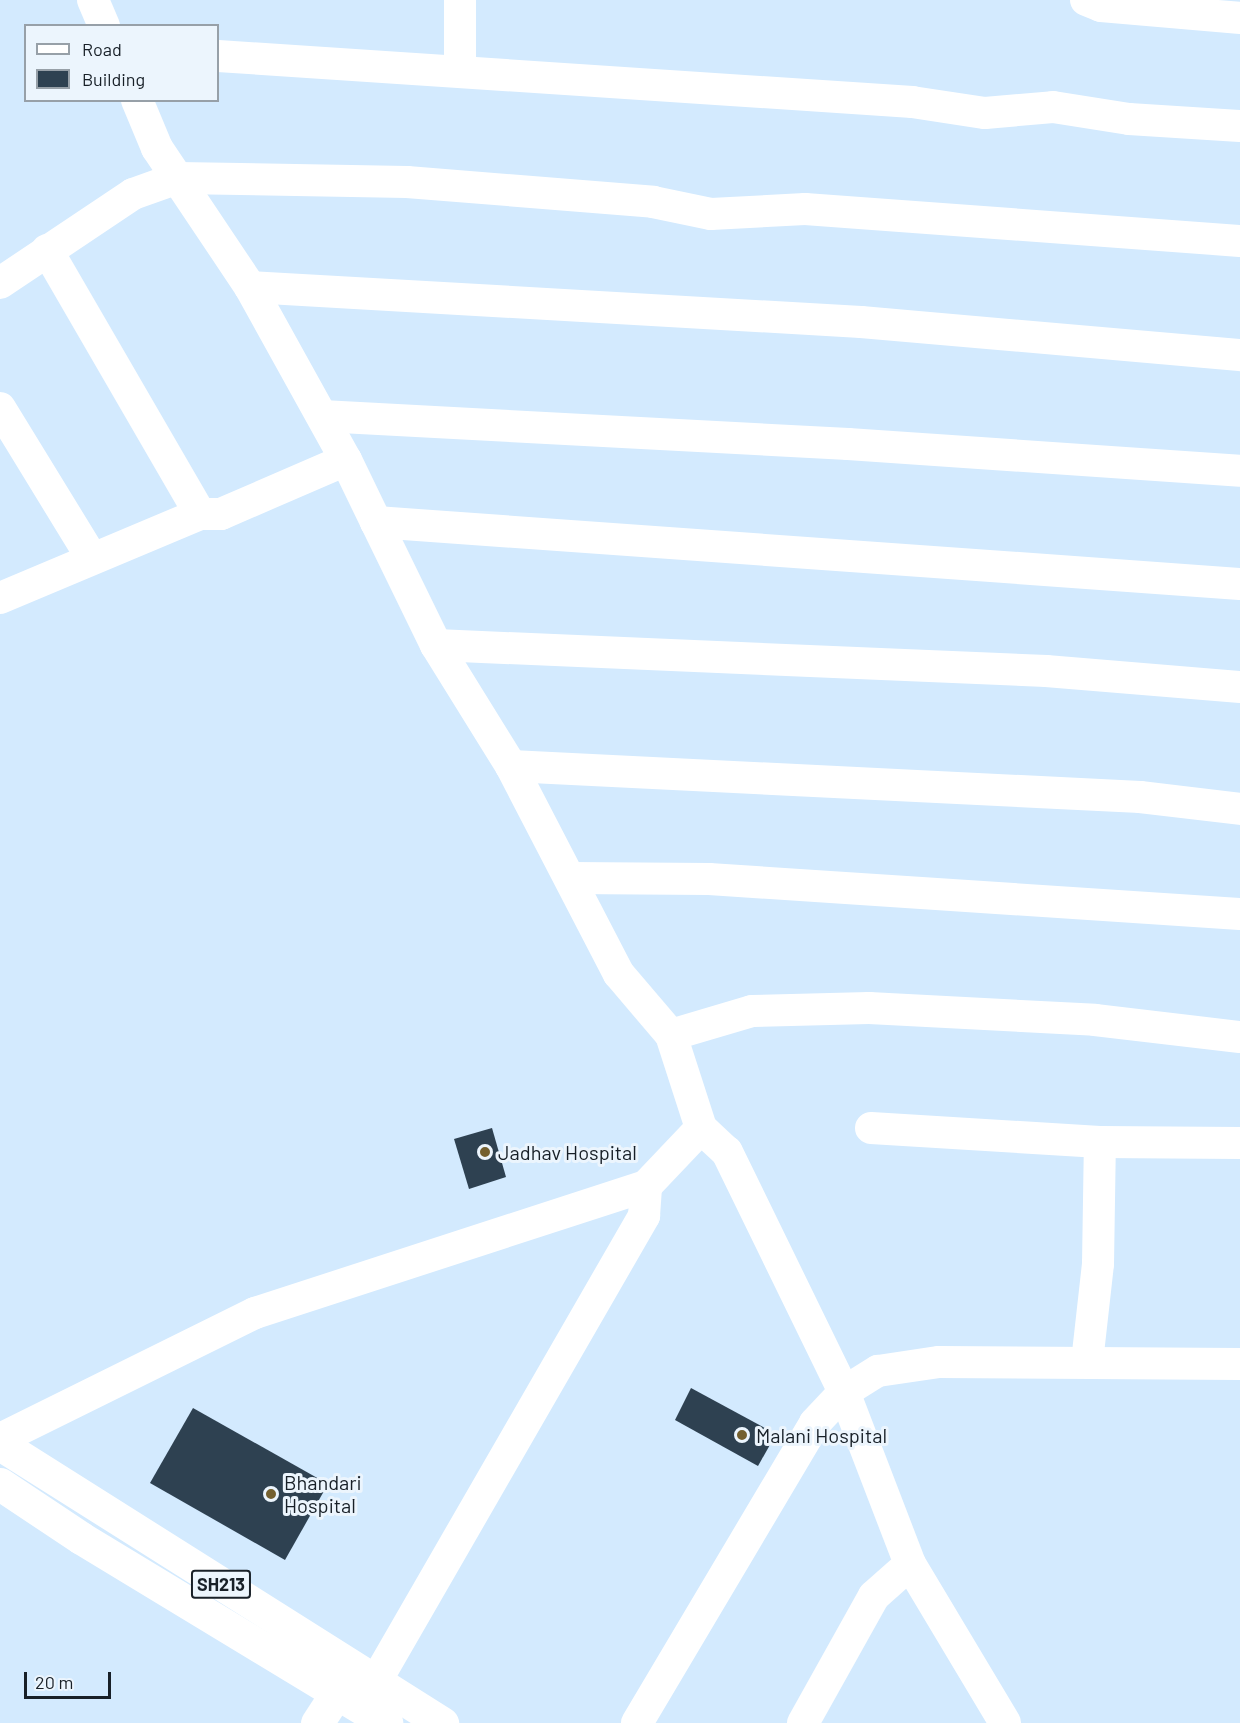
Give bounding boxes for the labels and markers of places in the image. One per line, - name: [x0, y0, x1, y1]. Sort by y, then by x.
- place label: Jadhav Hospital: [498, 1140, 637, 1164]
- marker: Jadhav Hospital: [476, 1143, 494, 1161]
- place label: Malani Hospital: [756, 1423, 887, 1447]
- marker: Malani Hospital: [733, 1426, 751, 1444]
- place label: Bhandari Hospital: [284, 1470, 362, 1517]
- marker: Bhandari Hospital: [262, 1485, 280, 1503]

